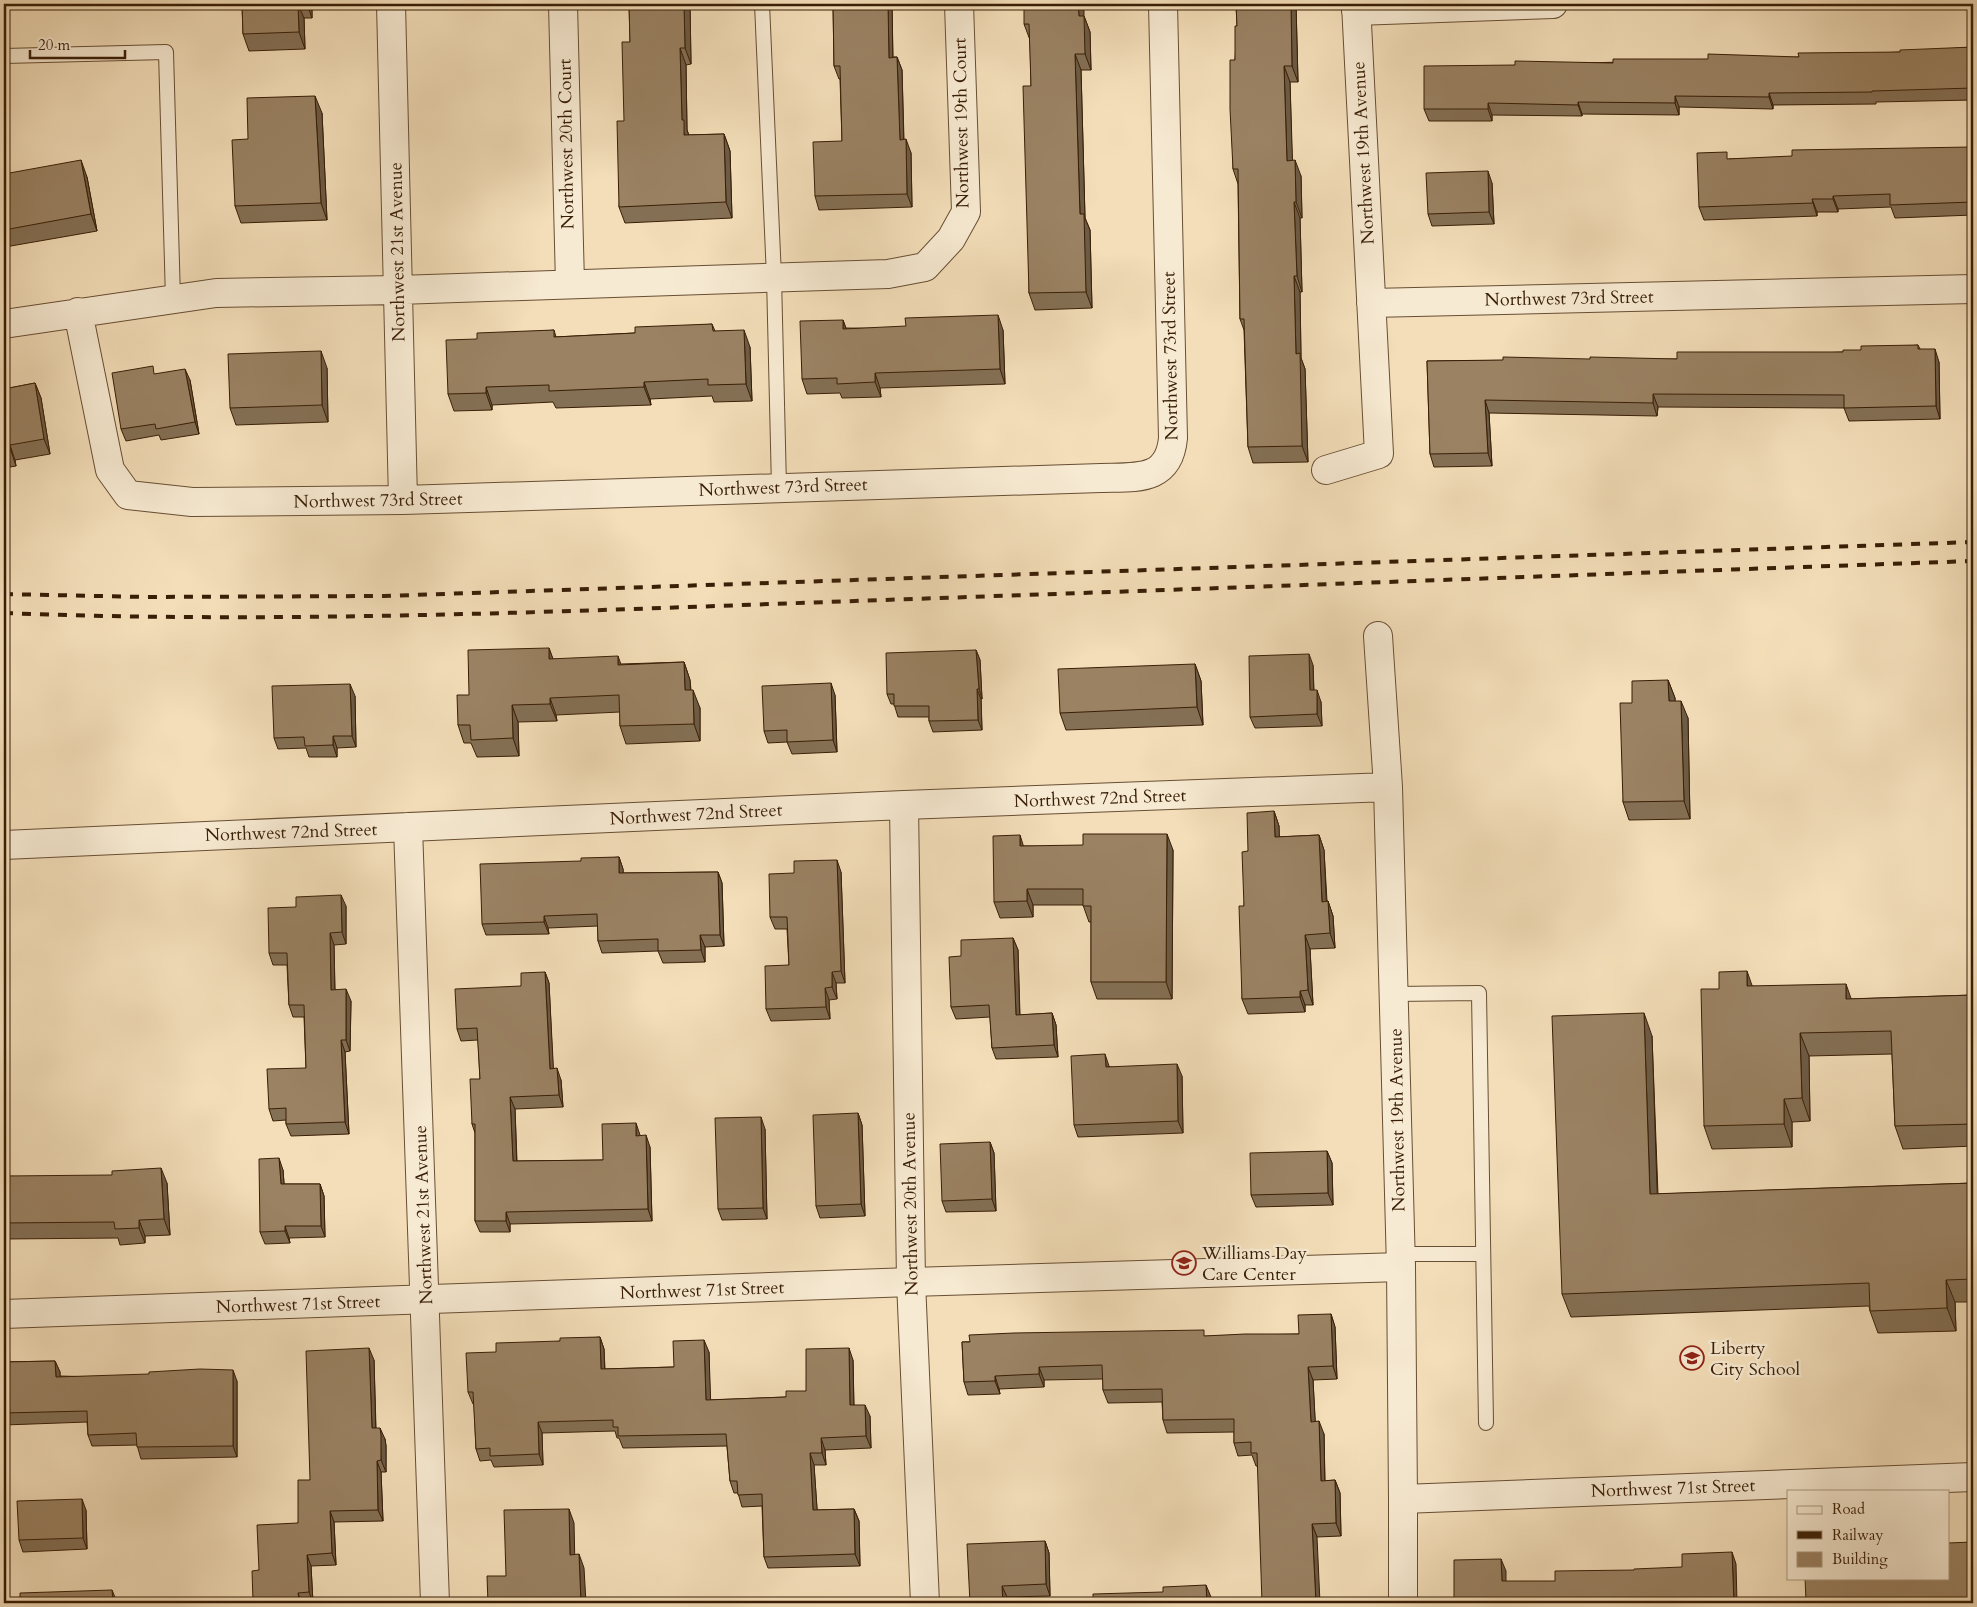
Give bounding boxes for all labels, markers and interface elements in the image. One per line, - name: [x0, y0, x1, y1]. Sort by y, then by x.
- scale bar: [30, 28, 125, 60]
- text: 20 m: [38, 35, 70, 55]
- street label: Northwest 19th Court: [948, 37, 975, 209]
- street label: Northwest 20th Court: [553, 58, 580, 230]
- street label: Northwest 19th Avenue: [1346, 61, 1381, 245]
- street label: Northwest 21st Avenue: [383, 162, 412, 342]
- street label: Northwest 73rd Street: [1157, 271, 1184, 441]
- street label: Northwest 73rd Street: [1484, 285, 1654, 312]
- street label: Northwest 73rd Street: [698, 472, 868, 503]
- street label: Northwest 73rd Street: [293, 487, 463, 514]
- street label: Northwest 72nd Street: [1013, 783, 1187, 814]
- street label: Northwest 72nd Street: [609, 797, 783, 832]
- street label: Northwest 72nd Street: [204, 817, 378, 848]
- street label: Northwest 19th Avenue: [1383, 1028, 1412, 1212]
- street label: Northwest 20th Avenue: [896, 1112, 925, 1296]
- street label: Northwest 21st Avenue: [408, 1125, 439, 1305]
- place label: Williams Day Care Center: [1201, 1241, 1307, 1287]
- school or university icon: Williams Day Care Center: [1171, 1250, 1197, 1276]
- street label: Northwest 71st Street: [619, 1275, 785, 1306]
- street label: Northwest 71st Street: [215, 1289, 381, 1320]
- place label: Liberty City School: [1710, 1336, 1800, 1382]
- school or university icon: Liberty City School: [1679, 1345, 1705, 1371]
- street label: Northwest 71st Street: [1590, 1473, 1756, 1504]
- legend: [1787, 1490, 1950, 1580]
- text: Road: [1832, 1499, 1865, 1519]
- text: Railway: [1832, 1525, 1883, 1545]
- text: Building: [1832, 1549, 1888, 1569]

